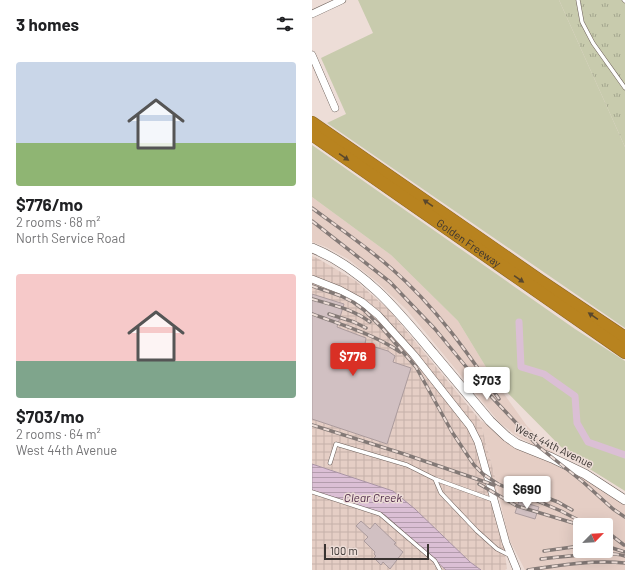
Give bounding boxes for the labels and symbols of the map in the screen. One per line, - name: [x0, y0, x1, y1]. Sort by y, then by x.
- one-way arrow: [339, 153, 349, 161]
- one-way arrow: [423, 199, 433, 207]
- street label: Golden Freeway: [434, 216, 504, 270]
- one-way arrow: [514, 275, 525, 283]
- one-way arrow: [587, 312, 598, 320]
- pin: $776: [329, 343, 377, 377]
- pin: $703: [463, 367, 511, 401]
- street label: West 44th Avenue: [513, 421, 596, 470]
- pin: $690: [503, 476, 551, 510]
- water label: Clear Creek: [344, 490, 402, 504]
- north arrow: [573, 518, 613, 558]
- scale bar: [324, 542, 429, 561]

